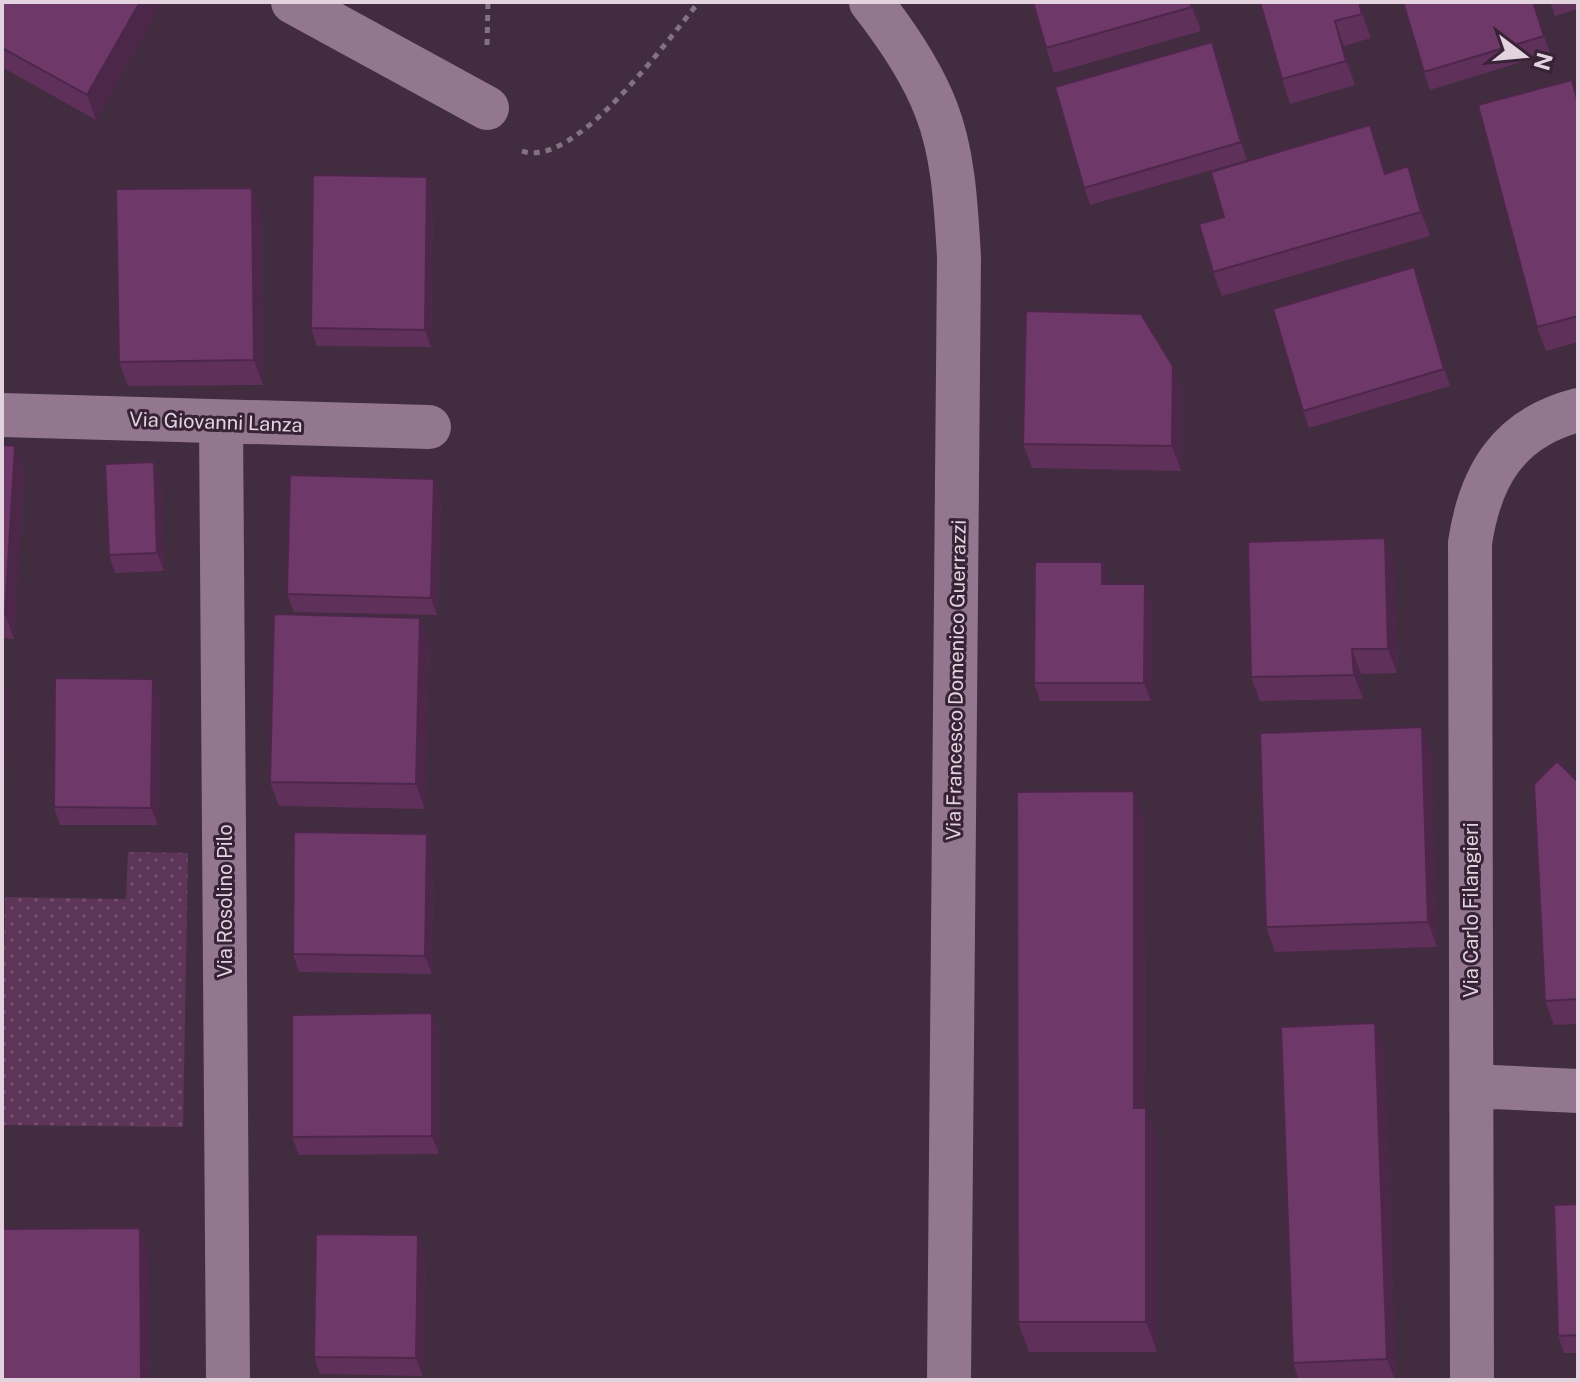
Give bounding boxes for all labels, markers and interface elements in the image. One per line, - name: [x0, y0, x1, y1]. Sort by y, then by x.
- north arrow: [1484, 16, 1564, 96]
- text: N: [1528, 50, 1558, 73]
- street label: Via Giovanni Lanza: [129, 407, 303, 437]
- street label: Via Francesco Domenico Guerrazzi: [941, 519, 971, 841]
- street label: Via Carlo Filangieri: [1459, 822, 1483, 998]
- street label: Via Rosolino Pilo: [213, 824, 237, 978]

